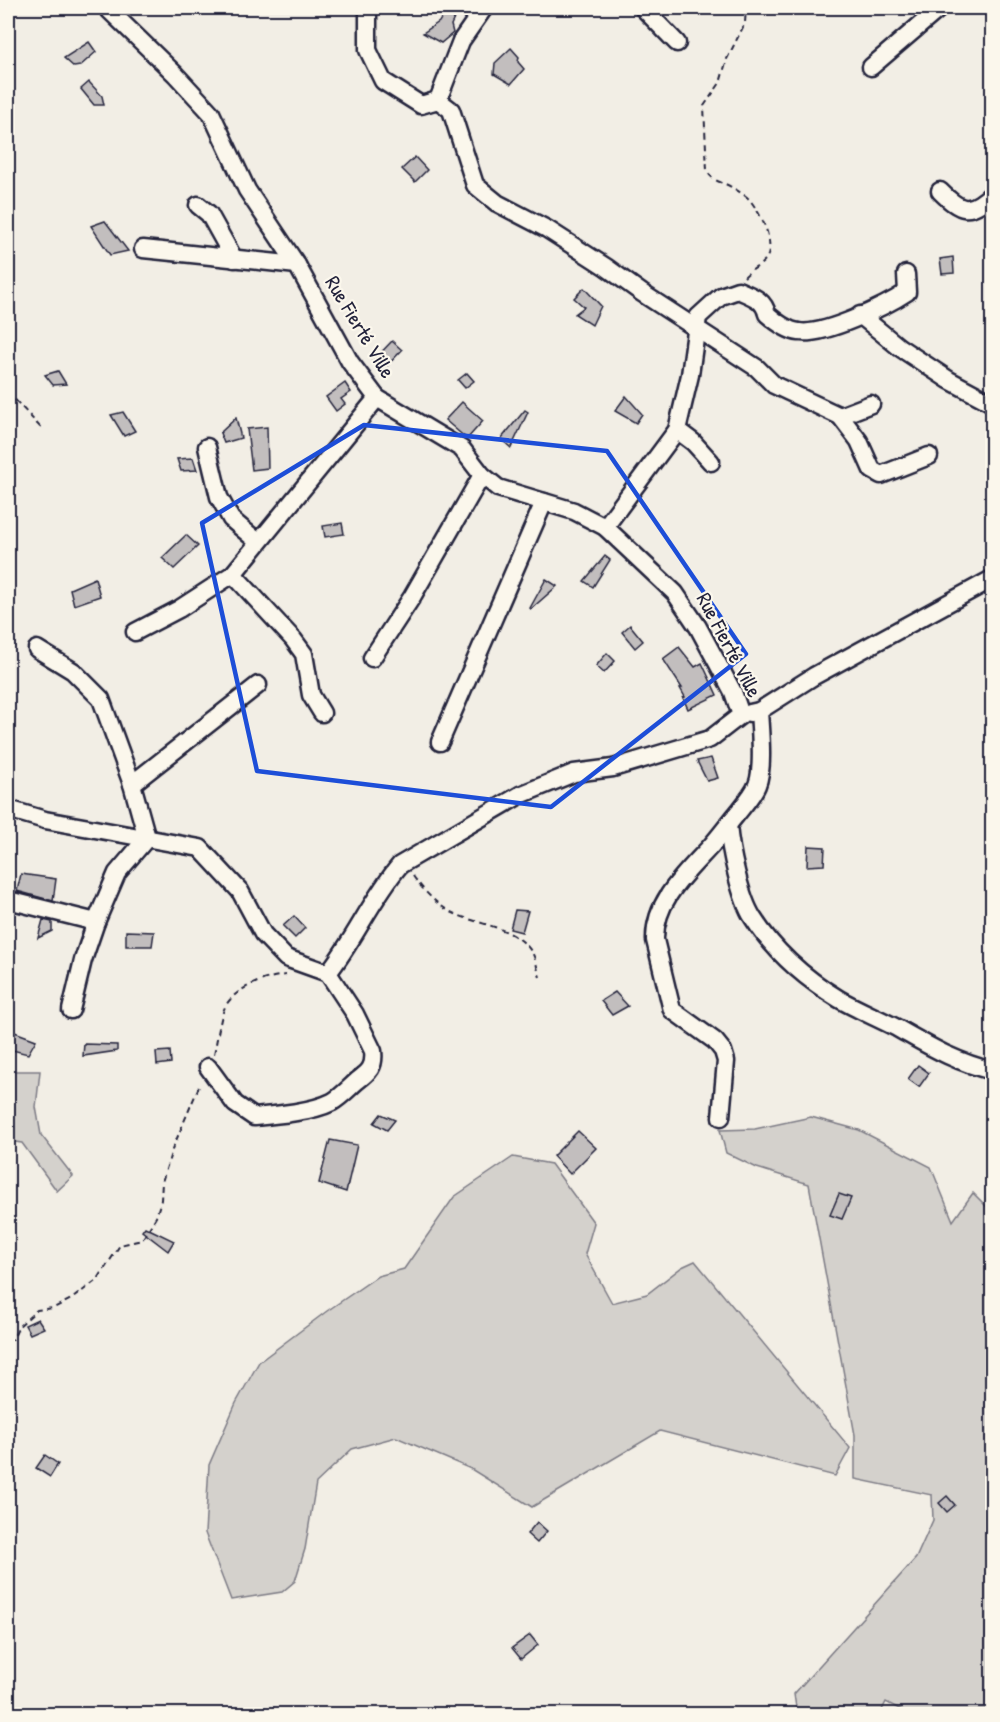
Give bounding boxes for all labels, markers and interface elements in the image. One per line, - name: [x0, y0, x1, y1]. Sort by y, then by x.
- street label: Rue Fierté Ville: [319, 270, 402, 383]
- street label: Rue Fierté Ville: [690, 587, 769, 702]

